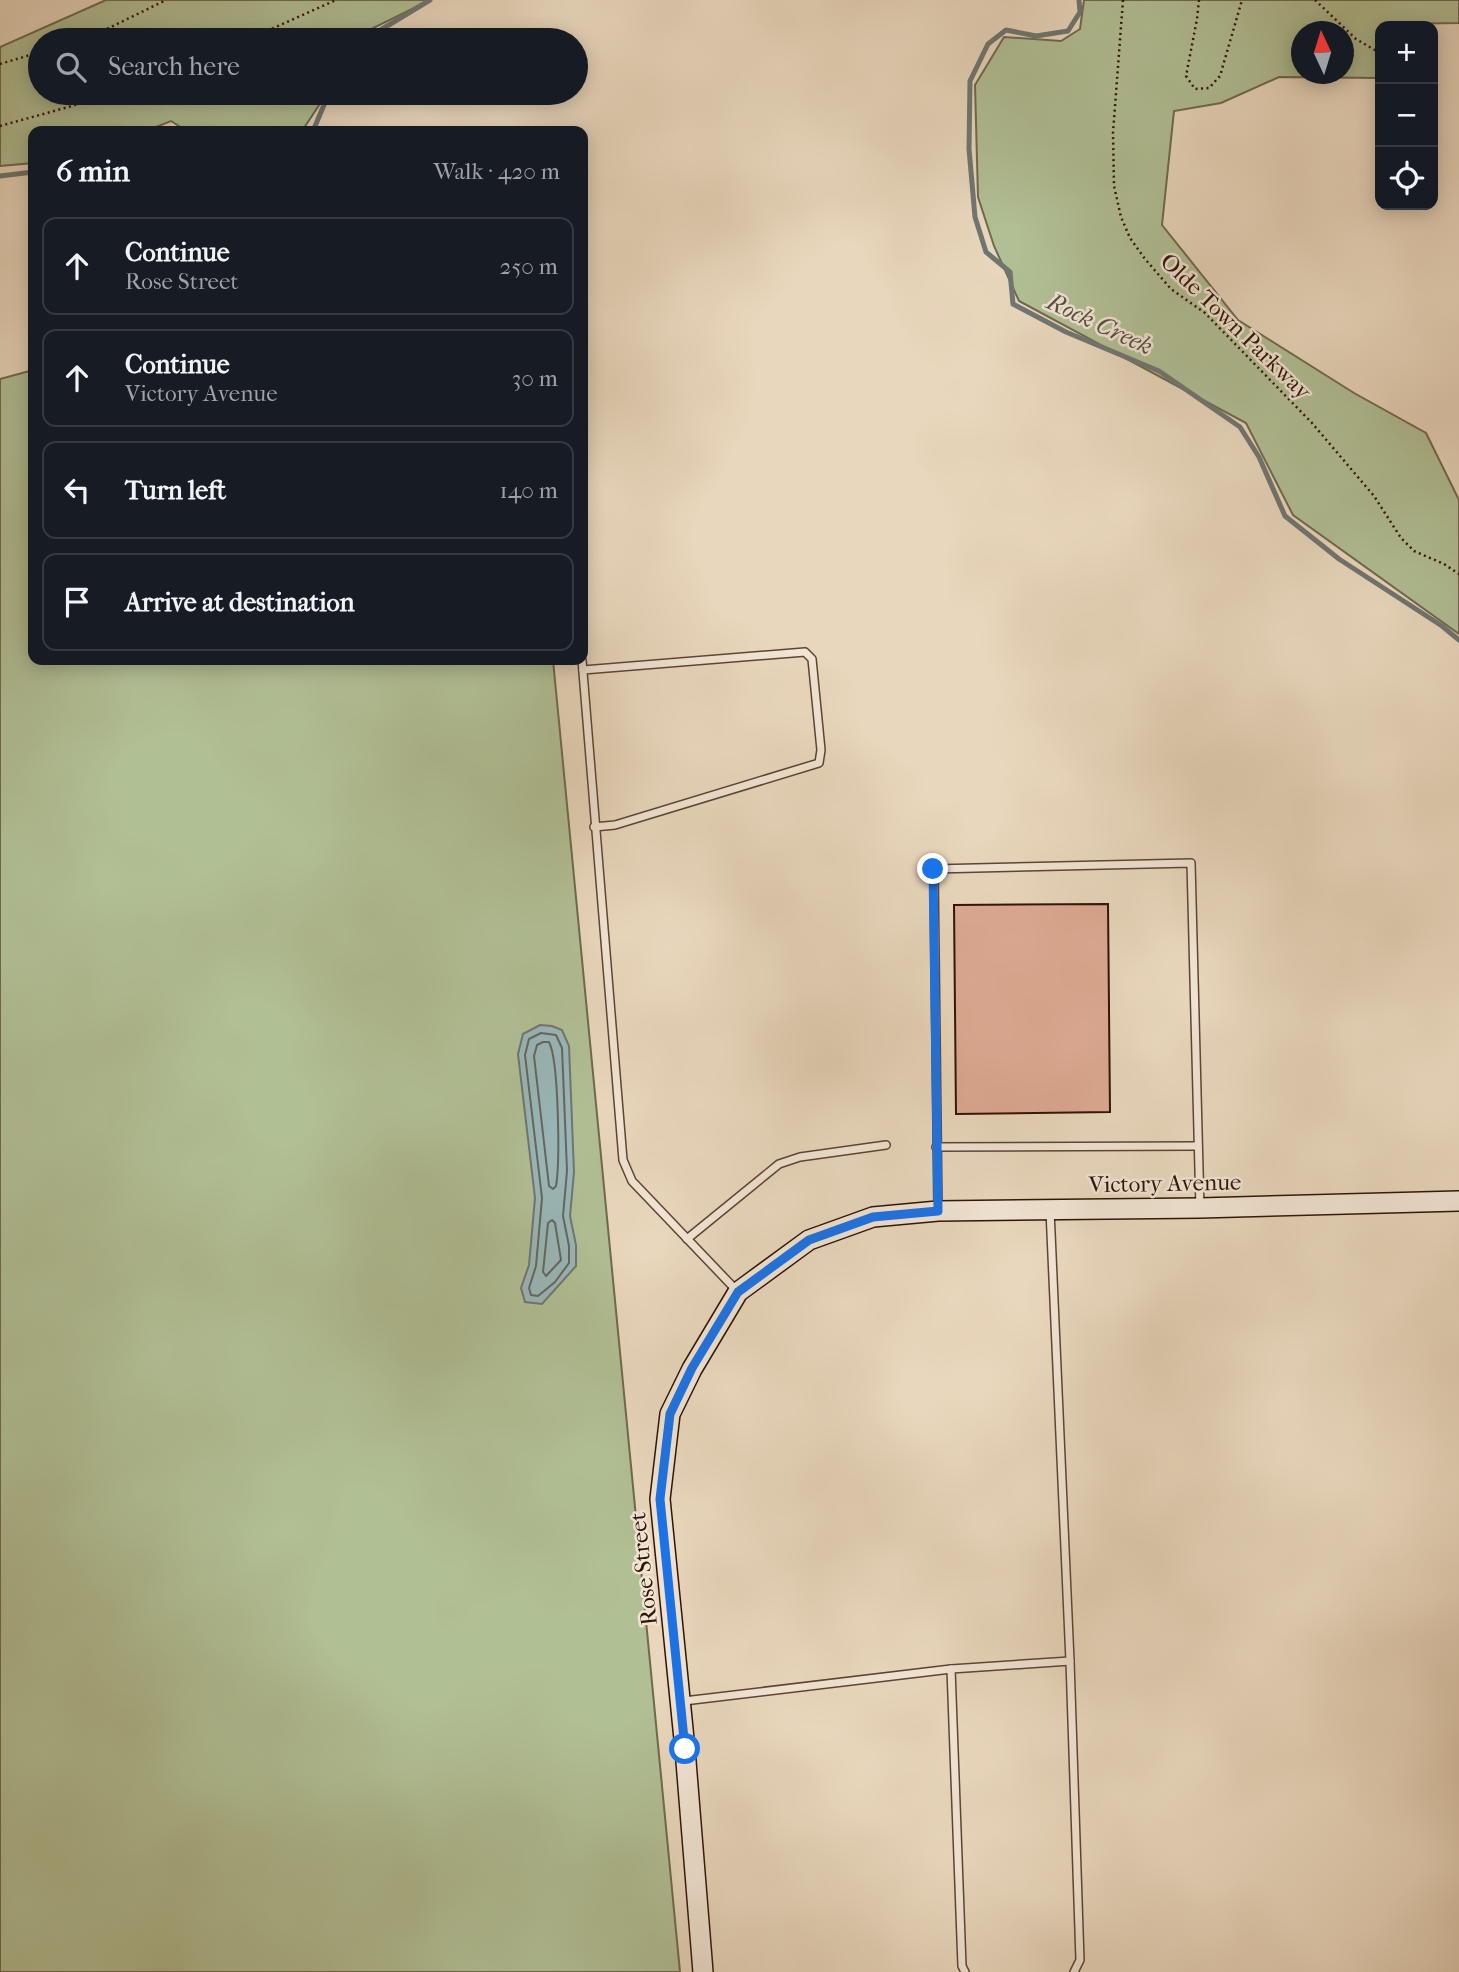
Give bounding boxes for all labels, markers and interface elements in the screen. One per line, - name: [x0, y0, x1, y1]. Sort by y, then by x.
- north arrow: [1291, 21, 1354, 84]
- map controls: [1375, 21, 1438, 210]
- button: +: [1375, 21, 1438, 84]
- search box: [28, 28, 588, 105]
- icon: search: [52, 48, 90, 86]
- text: Search here: [108, 51, 240, 82]
- button: −: [1375, 84, 1438, 147]
- button: locate: [1375, 147, 1438, 210]
- text: 6 min: [56, 154, 130, 189]
- text: Walk · 420 m: [433, 158, 560, 185]
- text: Continue: [125, 237, 230, 268]
- icon: ahead: [58, 247, 96, 285]
- street label: Olde Town Parkway: [1155, 248, 1317, 405]
- text: 250 m: [500, 253, 558, 280]
- text: Rose Street: [125, 268, 239, 295]
- water label: Rock Creek: [1041, 287, 1157, 361]
- text: Continue: [125, 349, 230, 380]
- icon: ahead: [58, 359, 96, 397]
- text: 30 m: [512, 365, 558, 392]
- text: Victory Avenue: [125, 380, 278, 407]
- icon: left: [58, 471, 96, 509]
- text: Turn left: [125, 475, 226, 506]
- text: 140 m: [499, 477, 558, 504]
- icon: arrive: [58, 583, 96, 621]
- text: Arrive at destination: [125, 587, 355, 618]
- route end: [917, 853, 948, 884]
- street label: Victory Avenue: [1087, 1169, 1242, 1198]
- street label: Rose Street: [624, 1511, 663, 1627]
- route start: [669, 1733, 700, 1764]

